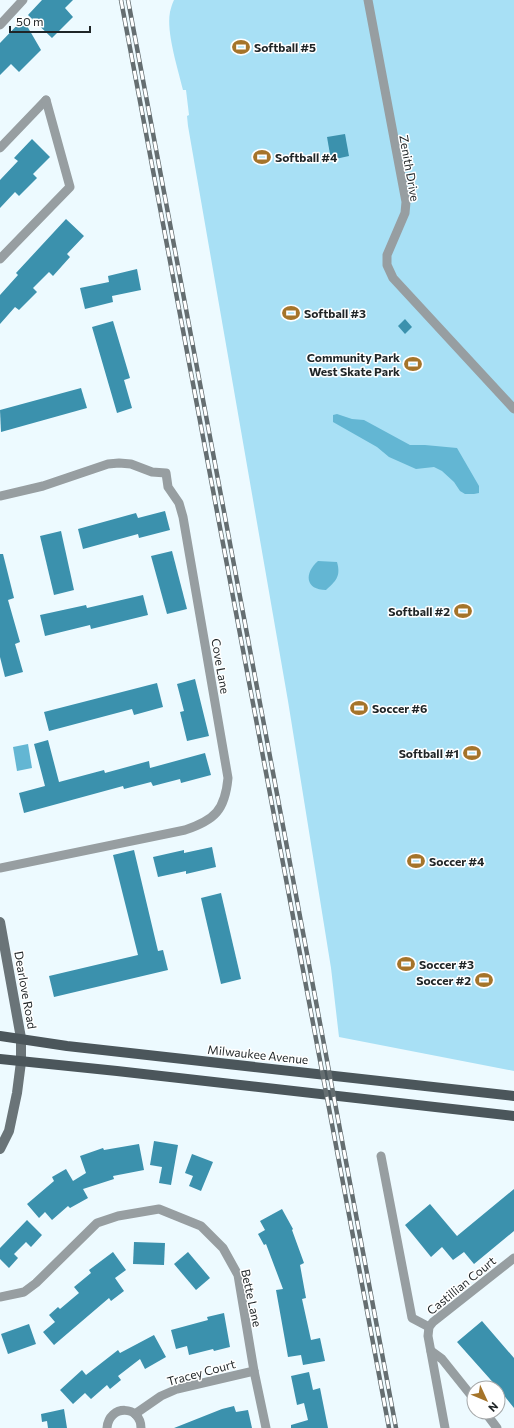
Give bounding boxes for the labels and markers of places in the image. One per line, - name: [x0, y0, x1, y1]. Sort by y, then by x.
- sports icon: Softball #5: [231, 37, 251, 57]
- place label: Softball #5: [254, 40, 316, 54]
- sports icon: Softball #4: [252, 147, 272, 167]
- place label: Softball #4: [275, 150, 338, 164]
- sports icon: Softball #3: [281, 303, 301, 323]
- place label: Softball #3: [304, 306, 366, 320]
- place label: Community Park West Skate Park: [307, 350, 400, 378]
- sports icon: Community Park West Skate Park: [403, 354, 423, 374]
- sports icon: Softball #2: [453, 601, 473, 621]
- place label: Softball #2: [388, 604, 450, 618]
- sports icon: Soccer #6: [349, 698, 369, 718]
- place label: Soccer #6: [372, 701, 427, 715]
- sports icon: Softball #1: [462, 743, 482, 763]
- place label: Softball #1: [399, 746, 459, 760]
- sports icon: Soccer #4: [406, 851, 426, 871]
- place label: Soccer #4: [429, 854, 485, 868]
- sports icon: Soccer #3: [396, 954, 416, 974]
- place label: Soccer #3: [419, 957, 474, 971]
- sports icon: Soccer #2: [474, 970, 494, 990]
- place label: Soccer #2: [416, 973, 471, 987]

